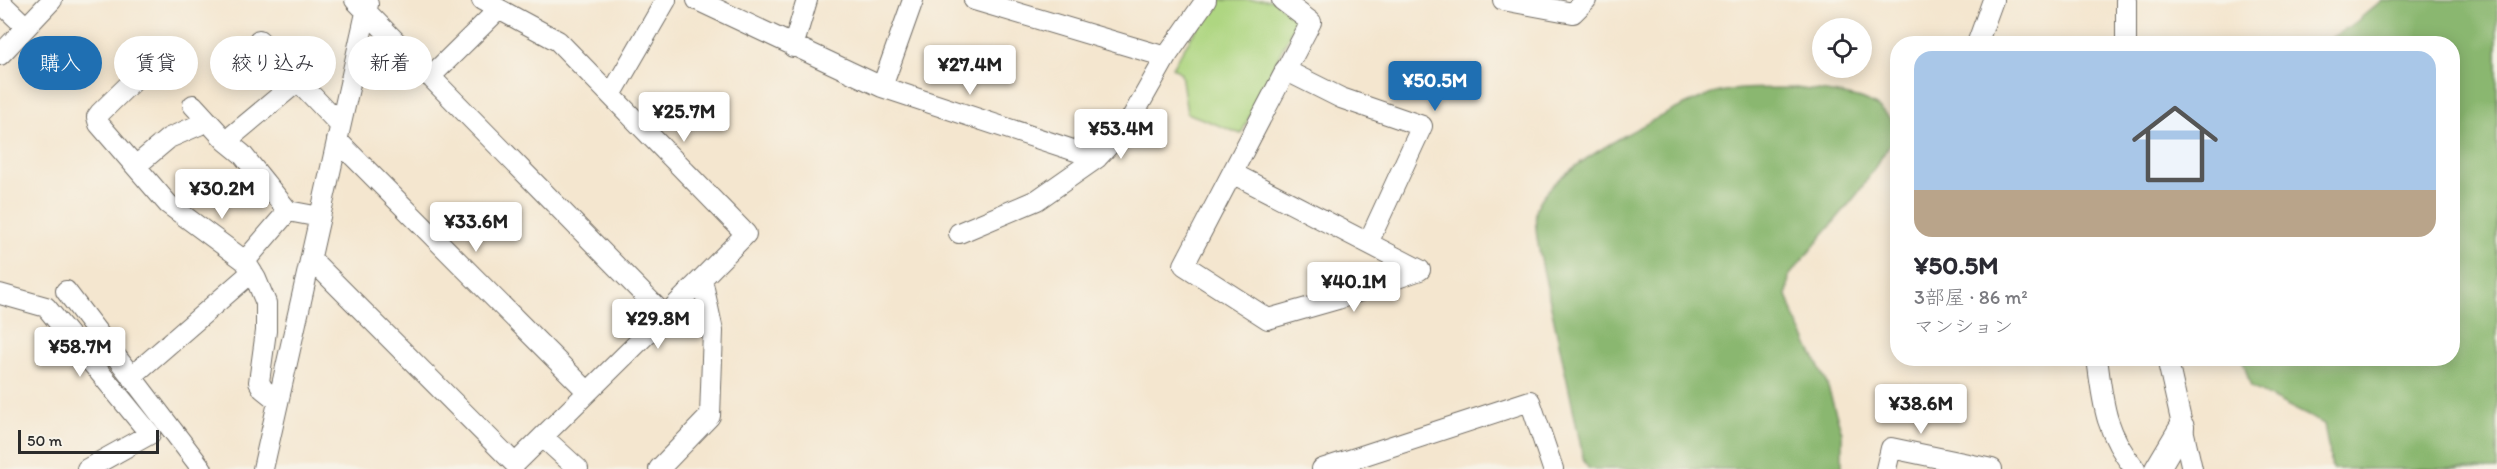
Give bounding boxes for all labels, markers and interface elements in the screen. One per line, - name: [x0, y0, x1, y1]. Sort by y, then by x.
- map controls: [1812, 18, 1872, 78]
- button: locate: [1812, 18, 1872, 78]
- chip: 購入: [18, 36, 102, 90]
- chip: 賃貸: [114, 36, 198, 90]
- chip: 絞り込み: [210, 36, 336, 90]
- chip: 新着: [348, 36, 432, 90]
- pin: ¥27.4M: [921, 45, 1019, 96]
- text: ¥27.4M: [938, 52, 1002, 76]
- pin: ¥50.5M: [1386, 61, 1484, 112]
- text: ¥50.5M: [1402, 68, 1468, 92]
- icon: home: [2121, 90, 2229, 198]
- pin: ¥25.7M: [635, 92, 733, 143]
- text: ¥25.7M: [653, 99, 715, 123]
- pin: ¥53.4M: [1072, 109, 1170, 160]
- text: ¥53.4M: [1088, 116, 1154, 140]
- pin: ¥30.2M: [173, 169, 271, 220]
- text: ¥30.2M: [189, 176, 255, 200]
- pin: ¥33.6M: [427, 202, 525, 253]
- text: ¥33.6M: [444, 209, 508, 233]
- text: ¥50.5M: [1914, 249, 1999, 281]
- pin: ¥40.1M: [1305, 262, 1403, 313]
- text: ¥40.1M: [1321, 269, 1387, 293]
- text: 3部屋 · 86 m²: [1914, 285, 2028, 309]
- pin: ¥29.8M: [609, 299, 707, 350]
- text: ¥29.8M: [626, 306, 690, 330]
- text: マンション: [1914, 314, 2013, 338]
- pin: ¥58.7M: [31, 327, 129, 378]
- text: ¥58.7M: [48, 334, 112, 358]
- pin: ¥38.6M: [1872, 384, 1970, 435]
- text: ¥38.6M: [1889, 391, 1953, 415]
- scale bar: [18, 427, 159, 454]
- text: 50 m: [27, 431, 62, 450]

